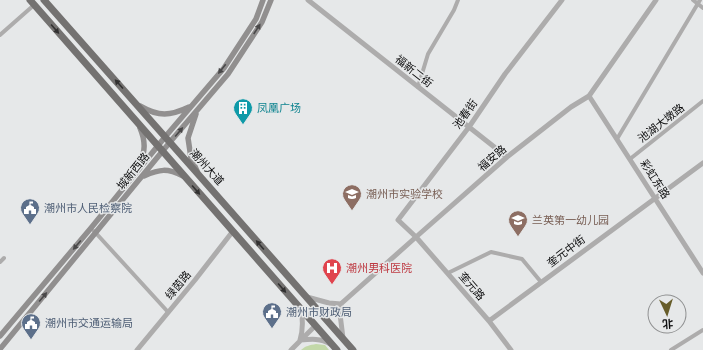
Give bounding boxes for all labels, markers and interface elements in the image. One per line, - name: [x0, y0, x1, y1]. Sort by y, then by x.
- one-way arrow: [51, 24, 60, 35]
- one-way arrow: [253, 24, 261, 34]
- street label: 福新二街: [392, 52, 436, 90]
- one-way arrow: [218, 64, 226, 75]
- one-way arrow: [114, 79, 123, 90]
- street label: 池春街: [450, 96, 480, 132]
- building icon: 凤凰广场: [232, 97, 254, 125]
- place label: 凤凰广场: [257, 101, 301, 115]
- street label: 池湖大墩路: [635, 101, 687, 145]
- one-way arrow: [174, 127, 183, 137]
- street label: 福安路: [475, 142, 509, 174]
- street label: 潮州大道: [187, 146, 227, 188]
- street label: 城新西路: [114, 149, 152, 193]
- street label: 彩虹东路: [637, 157, 673, 201]
- school or university icon: 潮州市实验学校: [341, 183, 363, 211]
- one-way arrow: [192, 185, 201, 195]
- place label: 潮州市实验学校: [366, 187, 443, 201]
- public building icon: 潮州市人民检察院: [19, 197, 41, 225]
- place label: 潮州市人民检察院: [44, 201, 132, 215]
- school or university icon: 兰英第一幼儿园: [507, 209, 529, 237]
- place label: 兰英第一幼儿园: [532, 213, 609, 227]
- street label: 奎元中街: [544, 232, 588, 270]
- one-way arrow: [256, 239, 265, 250]
- one-way arrow: [72, 240, 81, 250]
- hospital icon: 潮州男科医院: [321, 257, 343, 285]
- place label: 潮州男科医院: [346, 261, 412, 275]
- street label: 绿茵路: [162, 268, 194, 302]
- street label: 奎元路: [456, 269, 488, 303]
- one-way arrow: [278, 283, 287, 293]
- one-way arrow: [38, 292, 47, 303]
- north arrow: [647, 294, 687, 334]
- public building icon: 潮州市财政局: [261, 301, 283, 329]
- place label: 潮州市财政局: [286, 305, 352, 319]
- public building icon: 潮州市交通运输局: [20, 312, 42, 340]
- place label: 潮州市交通运输局: [45, 316, 133, 330]
- text: 北: [662, 317, 674, 331]

